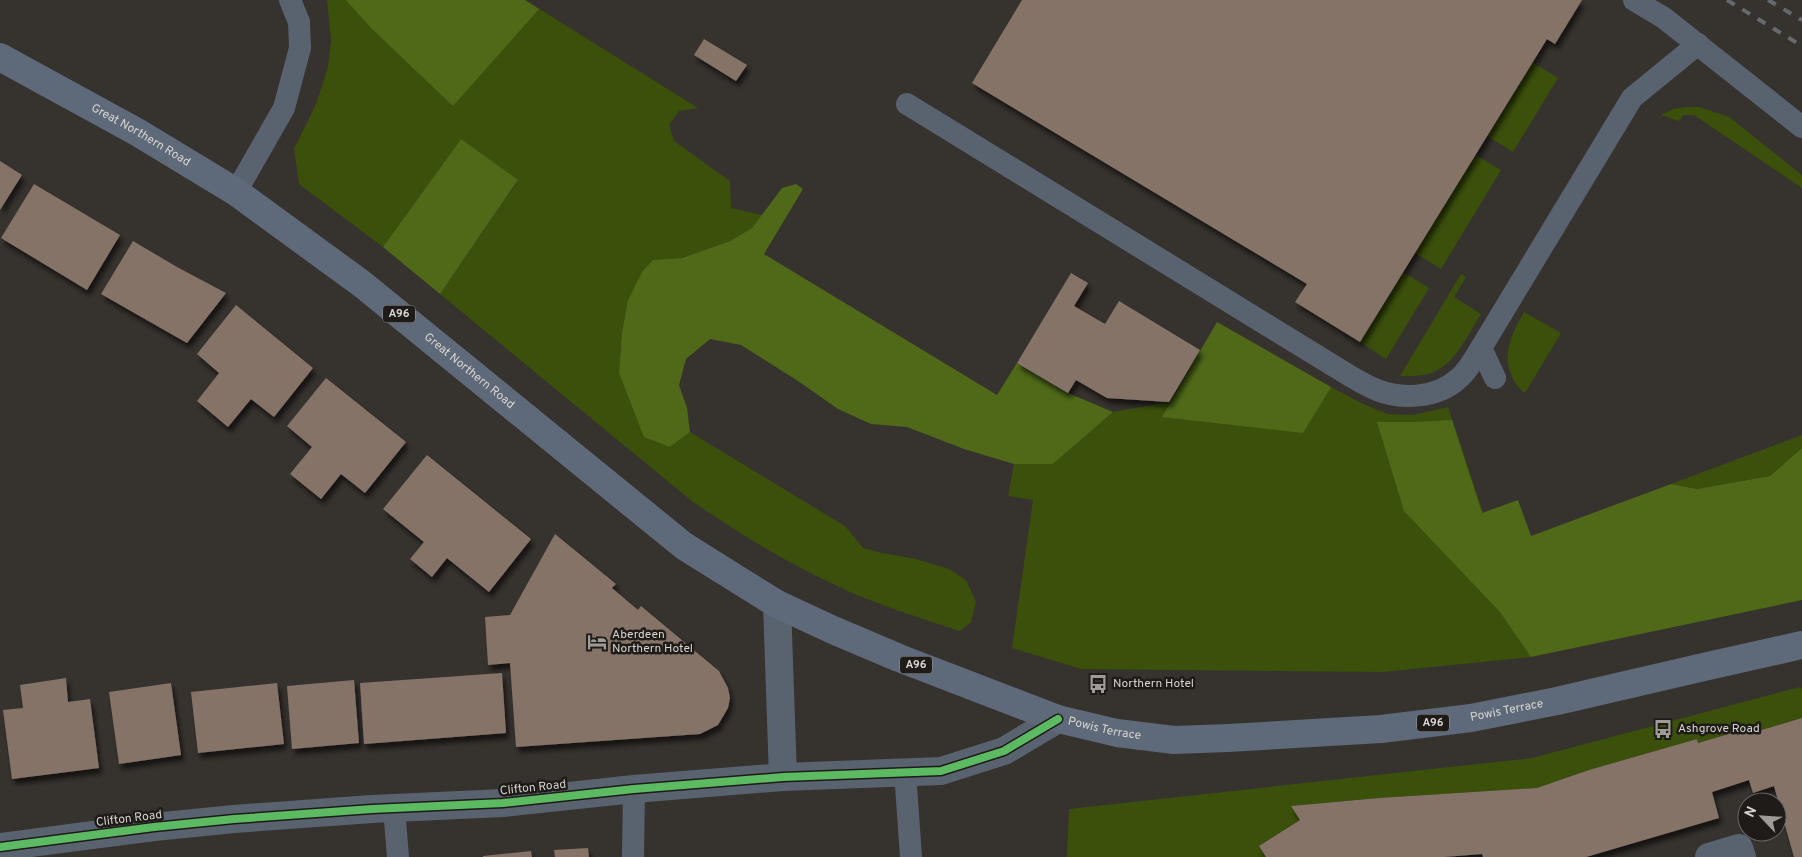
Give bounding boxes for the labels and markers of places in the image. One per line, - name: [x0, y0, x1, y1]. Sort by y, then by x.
- place label: Aberdeen Northern Hotel: [612, 627, 693, 657]
- hotel icon: Aberdeen Northern Hotel: [586, 631, 608, 653]
- bus stop icon: Northern Hotel: [1087, 673, 1109, 695]
- place label: Northern Hotel: [1113, 676, 1194, 692]
- bus stop icon: Ashgrove Road: [1652, 718, 1674, 740]
- place label: Ashgrove Road: [1678, 721, 1760, 737]

